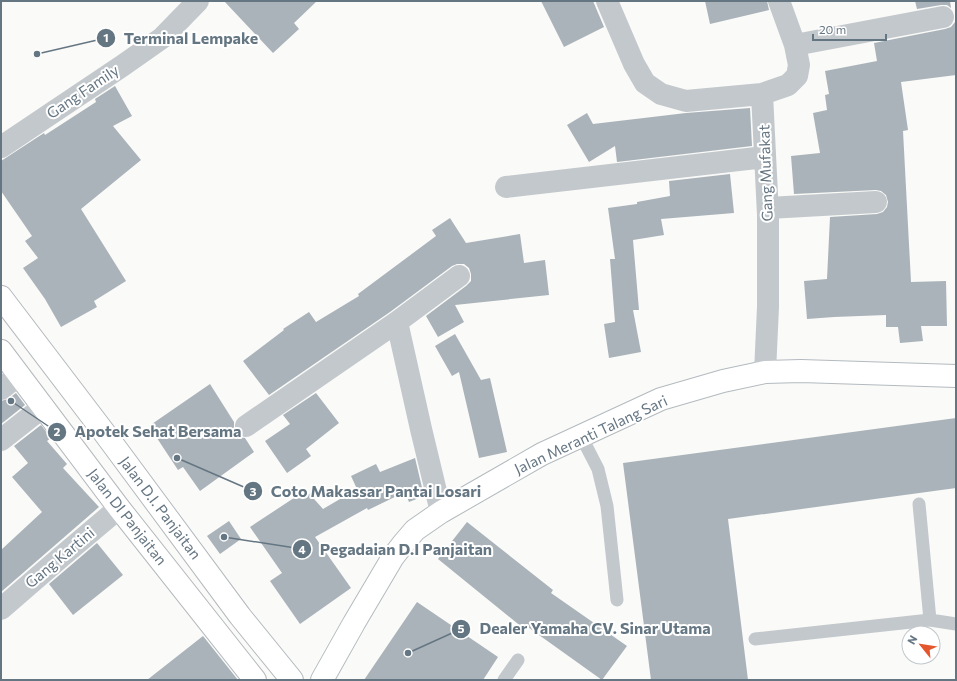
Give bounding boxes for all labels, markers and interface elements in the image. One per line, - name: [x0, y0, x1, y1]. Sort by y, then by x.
- scale bar: [813, 16, 886, 42]
- text: 20 m: [819, 22, 846, 36]
- callout: Terminal Lempake: [96, 24, 266, 52]
- text: Terminal Lempake: [124, 28, 258, 47]
- text: 1: [103, 30, 109, 44]
- street label: Gang Family: [43, 60, 122, 122]
- street label: Gang Mufakat: [754, 124, 776, 222]
- street label: Jalan Meranti Talang Sari: [511, 391, 670, 477]
- callout: Apotek Sehat Bersama: [47, 418, 250, 446]
- text: Apotek Sehat Bersama: [74, 421, 242, 440]
- text: 2: [54, 424, 61, 438]
- street label: Jalan D.I. Panjaitan: [116, 452, 205, 562]
- street label: Jalan DI Panjaitan: [85, 465, 171, 568]
- callout: Coto Makassar Pantai Losari: [243, 477, 489, 505]
- text: Coto Makassar Pantai Losari: [271, 481, 481, 500]
- text: 3: [250, 484, 257, 498]
- street label: Gang Kartini: [21, 523, 98, 591]
- callout: Pegadaian D.I Panjaitan: [292, 535, 500, 563]
- text: Pegadaian D.I Panjaitan: [320, 539, 492, 558]
- text: 4: [298, 542, 306, 556]
- callout: Dealer Yamaha CV. Sinar Utama: [451, 615, 719, 643]
- text: Dealer Yamaha CV. Sinar Utama: [479, 618, 711, 637]
- text: 5: [458, 621, 465, 635]
- north arrow: [901, 625, 941, 665]
- text: N: [904, 633, 920, 647]

